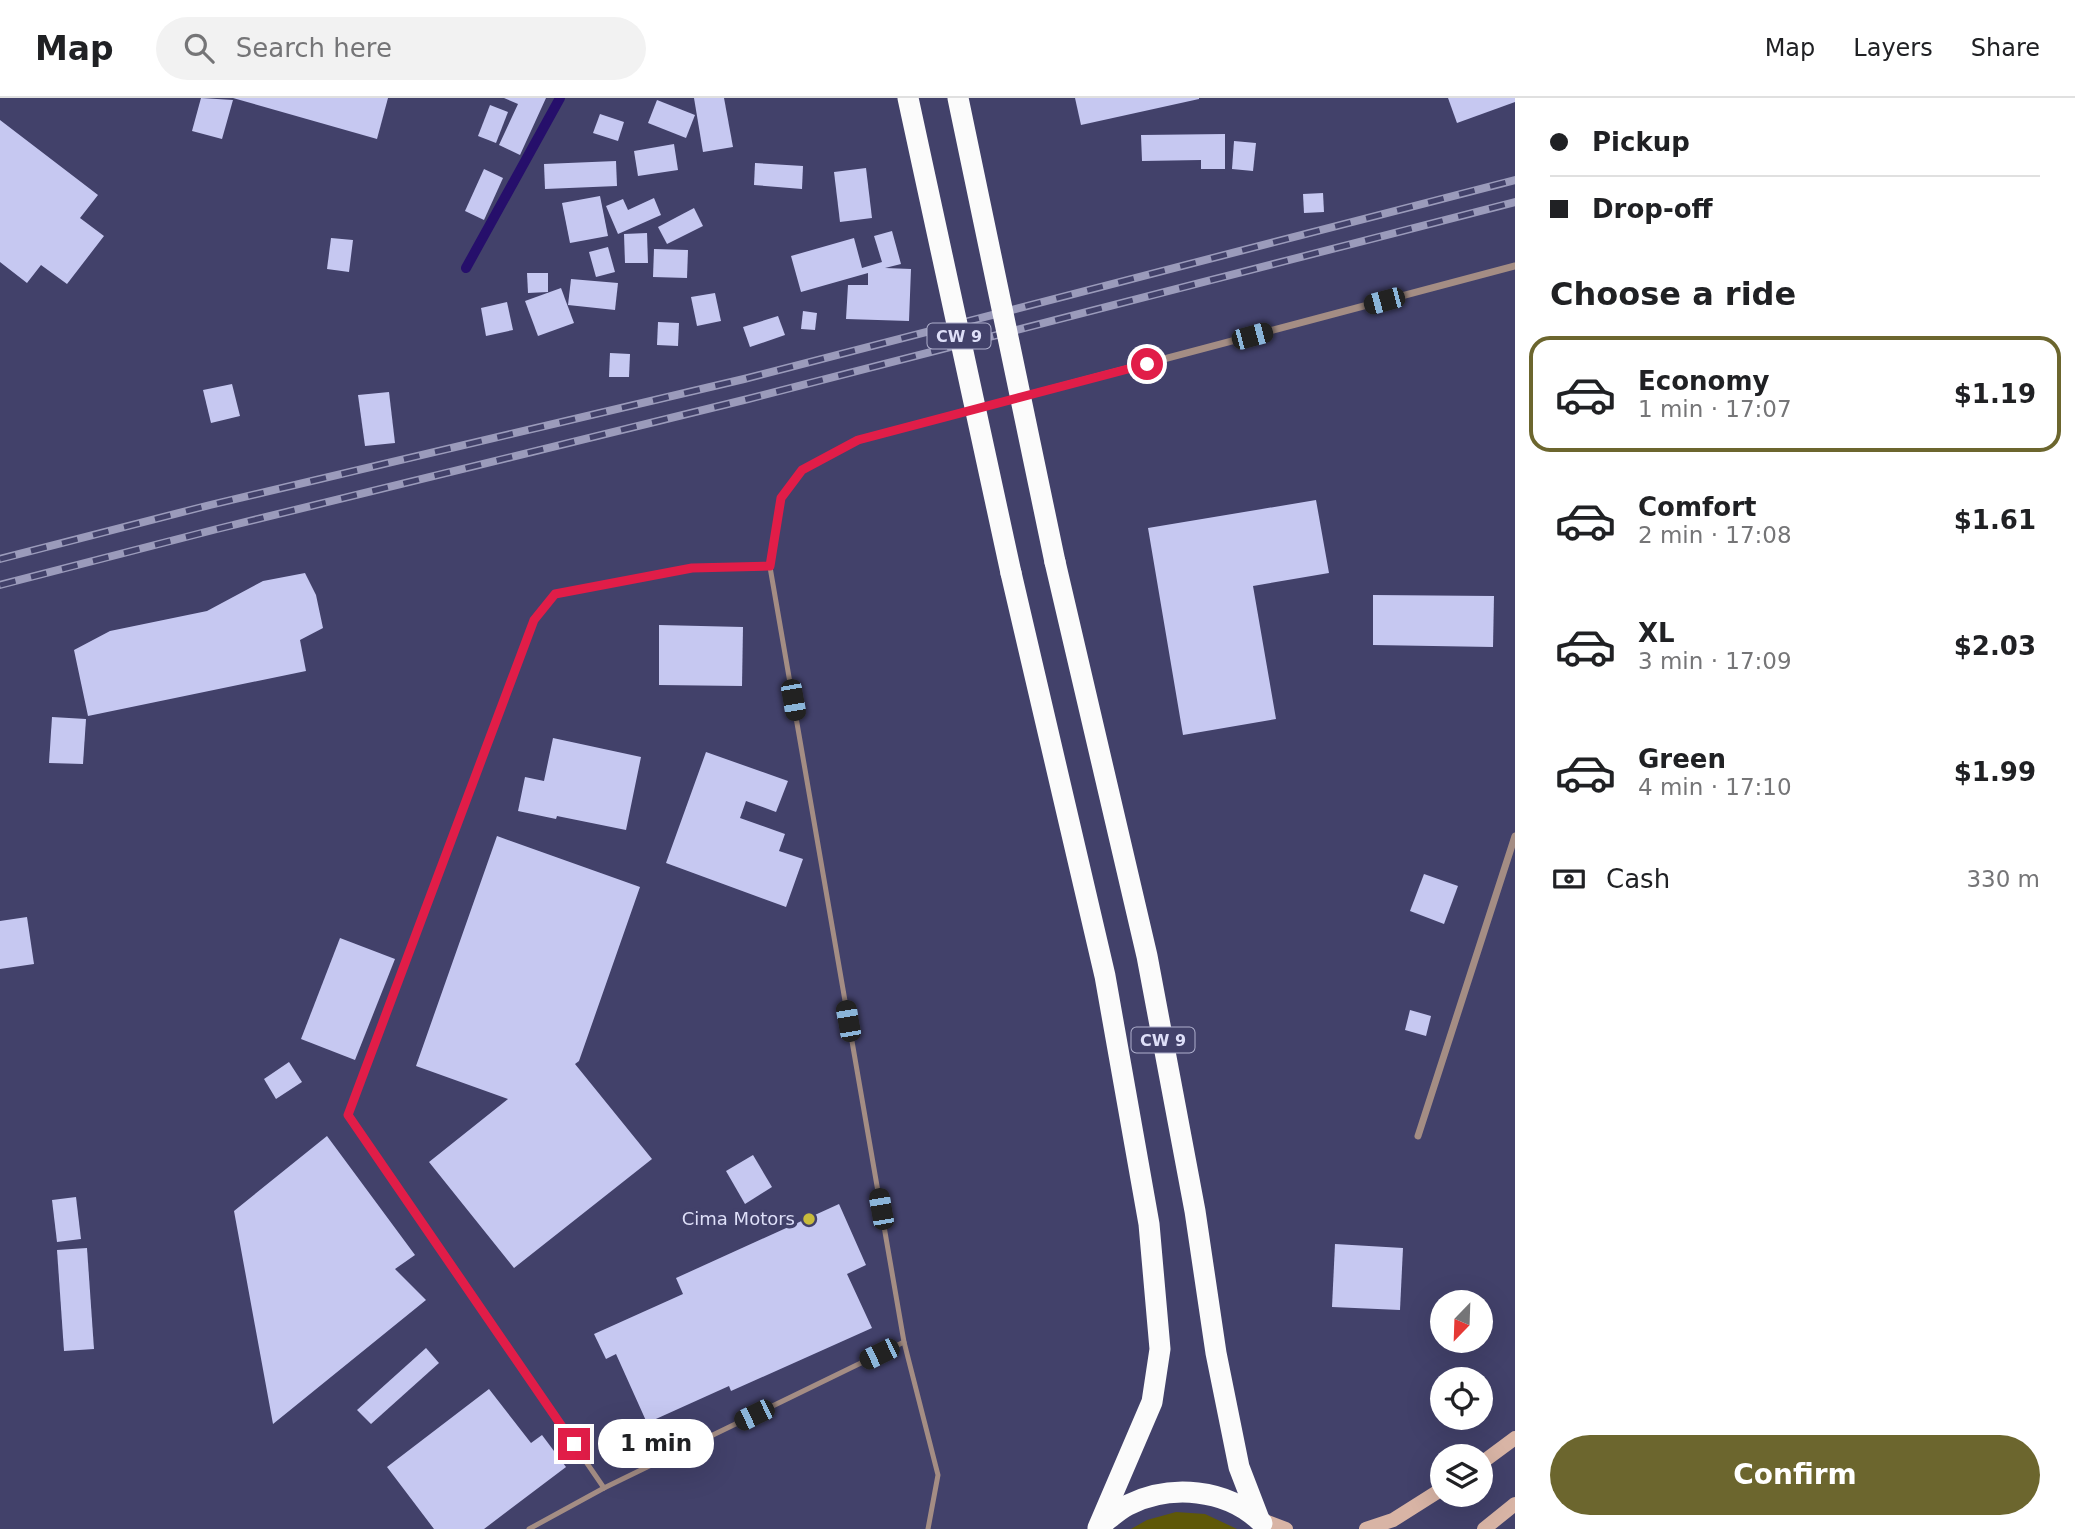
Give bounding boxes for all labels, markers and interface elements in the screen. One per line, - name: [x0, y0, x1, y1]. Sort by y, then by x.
- search box: [156, 17, 646, 80]
- text: Map: [35, 29, 114, 68]
- icon: search: [180, 29, 218, 67]
- text: Search here: [236, 33, 392, 63]
- text: Map: [1765, 34, 1815, 62]
- text: Layers: [1853, 34, 1933, 62]
- text: Share: [1971, 34, 2040, 62]
- text: Pickup: [1592, 127, 1690, 157]
- text: Drop-off: [1592, 194, 1713, 224]
- text: Choose a ride: [1550, 275, 1796, 313]
- car: [1361, 285, 1408, 317]
- car: [1229, 320, 1276, 352]
- road number: CW 9: [928, 324, 990, 348]
- route start: [1131, 348, 1163, 380]
- icon: car: [1554, 363, 1617, 426]
- text: Economy: [1638, 366, 1769, 396]
- text: $1.19: [1954, 379, 2036, 409]
- text: 1 min · 17:07: [1638, 396, 1792, 422]
- icon: car: [1554, 489, 1617, 552]
- text: Comfort: [1638, 492, 1756, 522]
- text: $1.61: [1954, 505, 2036, 535]
- text: 2 min · 17:08: [1638, 522, 1792, 548]
- icon: car: [1554, 615, 1617, 678]
- text: XL: [1638, 618, 1675, 648]
- text: $2.03: [1954, 631, 2036, 661]
- text: 3 min · 17:09: [1638, 648, 1792, 674]
- car: [780, 677, 807, 723]
- icon: car: [1554, 741, 1617, 804]
- text: Green: [1638, 744, 1726, 774]
- text: $1.99: [1954, 757, 2036, 787]
- text: 4 min · 17:10: [1638, 774, 1792, 800]
- icon: cash: [1550, 860, 1588, 898]
- text: Cash: [1606, 864, 1670, 894]
- text: 330 m: [1966, 866, 2040, 892]
- car: [835, 998, 862, 1044]
- road number: CW 9: [1132, 1028, 1194, 1052]
- car: [868, 1186, 895, 1232]
- place label: Cima Motors: [682, 1208, 795, 1229]
- marker: Cima Motors: [801, 1211, 817, 1227]
- north arrow: [1430, 1290, 1493, 1353]
- map controls: [1430, 1290, 1493, 1507]
- car: [856, 1335, 903, 1373]
- button: locate: [1430, 1367, 1493, 1430]
- car: [731, 1396, 778, 1434]
- callout: 1 min: [598, 1420, 714, 1468]
- route end: [558, 1428, 590, 1460]
- text: 1 min: [620, 1430, 692, 1456]
- button: Confirm: [1550, 1435, 2040, 1515]
- button: layers: [1430, 1444, 1493, 1507]

